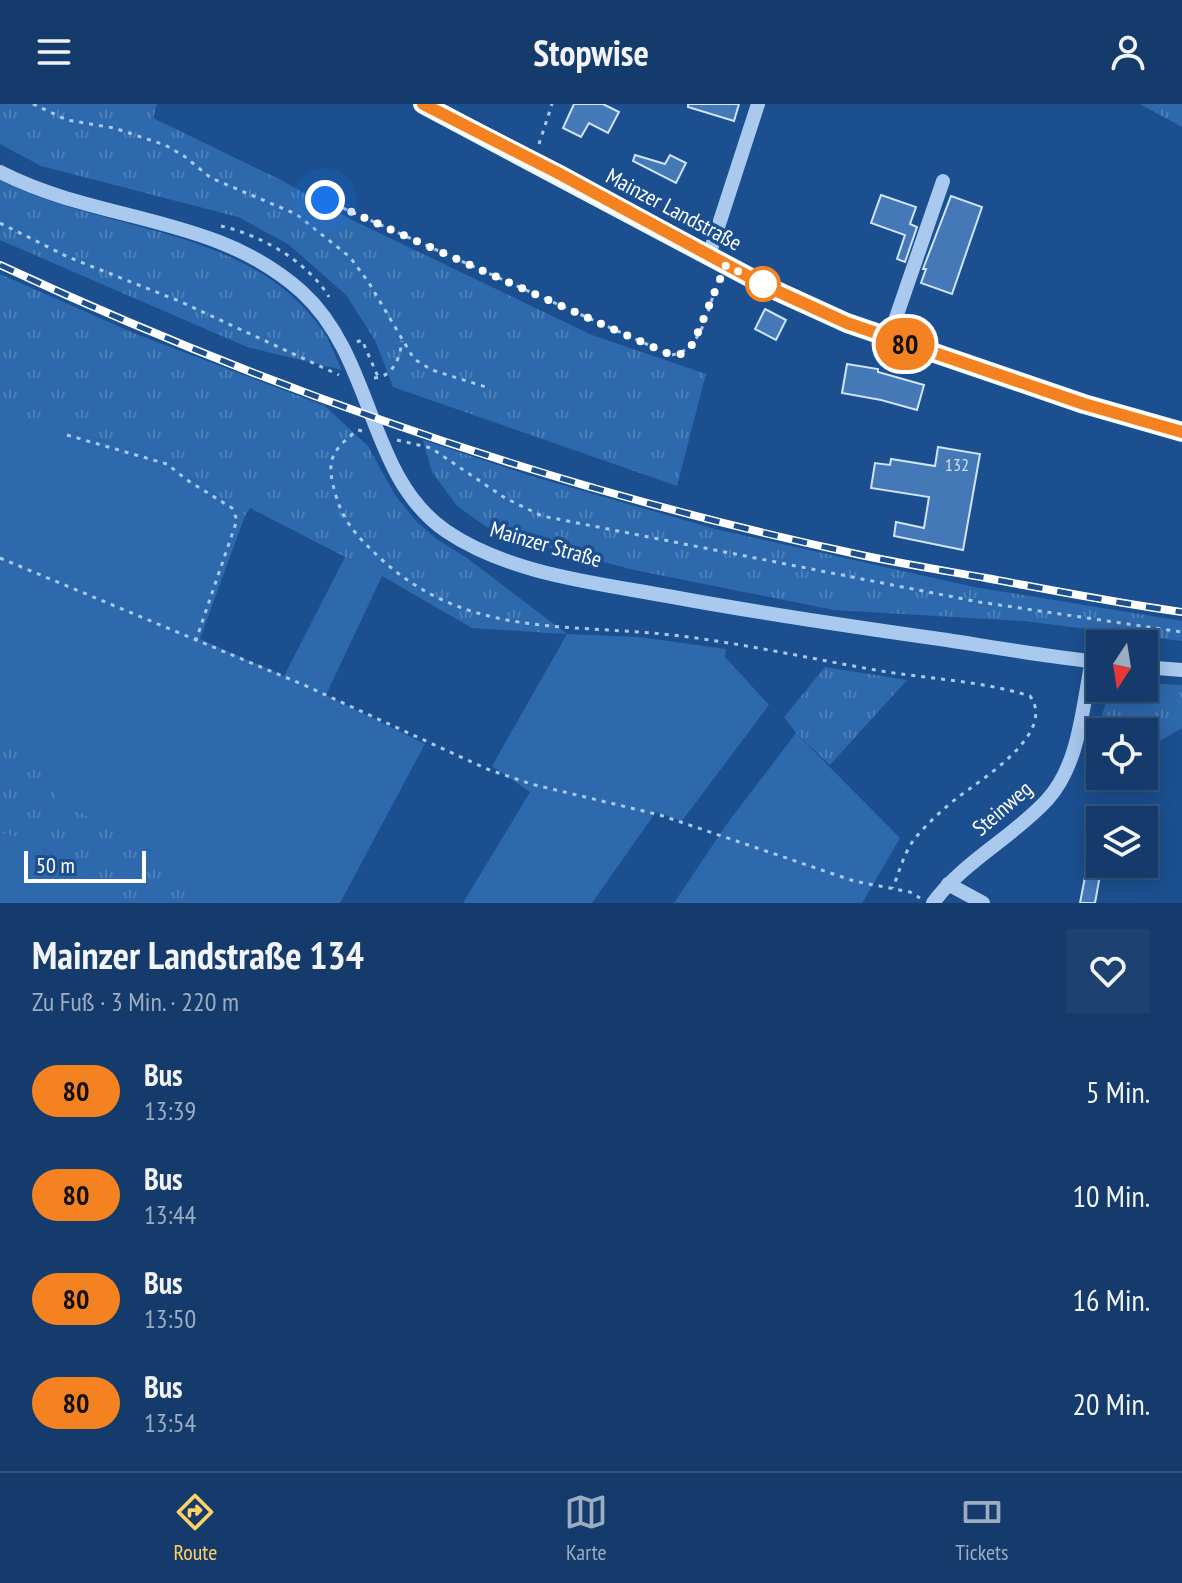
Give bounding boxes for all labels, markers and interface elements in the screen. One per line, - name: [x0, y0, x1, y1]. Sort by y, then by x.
- text: Stopwise: [533, 29, 649, 76]
- icon: menu: [32, 30, 76, 74]
- icon: person: [1106, 30, 1150, 74]
- street label: Mainzer Landstraße: [601, 162, 747, 256]
- your location: [305, 180, 345, 220]
- unlabelled marker: [746, 267, 780, 301]
- line badge: 80: [869, 318, 941, 370]
- text: 80: [892, 325, 918, 362]
- house number: 132: [945, 453, 969, 476]
- street label: Mainzer Straße: [487, 515, 605, 573]
- north arrow: [1086, 630, 1158, 702]
- map controls: [1086, 630, 1158, 878]
- button: locate: [1086, 718, 1158, 790]
- street label: Steinweg: [966, 774, 1038, 842]
- button: layers: [1086, 806, 1158, 878]
- scale bar: [24, 847, 146, 883]
- text: 50 m: [36, 851, 75, 879]
- button: heart: [1066, 929, 1150, 1013]
- text: Mainzer Landstraße 134: [32, 930, 364, 979]
- text: Zu Fuß · 3 Min. · 220 m: [32, 985, 239, 1018]
- text: Bus: [144, 1055, 183, 1094]
- text: 80: [63, 1072, 89, 1109]
- text: 5 Min.: [1086, 1072, 1150, 1111]
- text: 13:39: [144, 1094, 196, 1127]
- text: Bus: [144, 1159, 183, 1198]
- text: 80: [63, 1176, 89, 1213]
- text: 10 Min.: [1073, 1176, 1150, 1215]
- text: 13:44: [144, 1198, 196, 1231]
- text: Bus: [144, 1263, 183, 1302]
- text: 80: [63, 1280, 89, 1317]
- text: 16 Min.: [1073, 1280, 1150, 1319]
- text: 13:50: [144, 1302, 196, 1335]
- text: Bus: [144, 1367, 183, 1406]
- text: 80: [63, 1384, 89, 1421]
- text: 20 Min.: [1073, 1384, 1150, 1423]
- text: 13:54: [144, 1406, 196, 1439]
- tab: Route: [173, 1490, 217, 1566]
- tab: Karte: [564, 1490, 608, 1566]
- tab: Tickets: [955, 1490, 1009, 1566]

